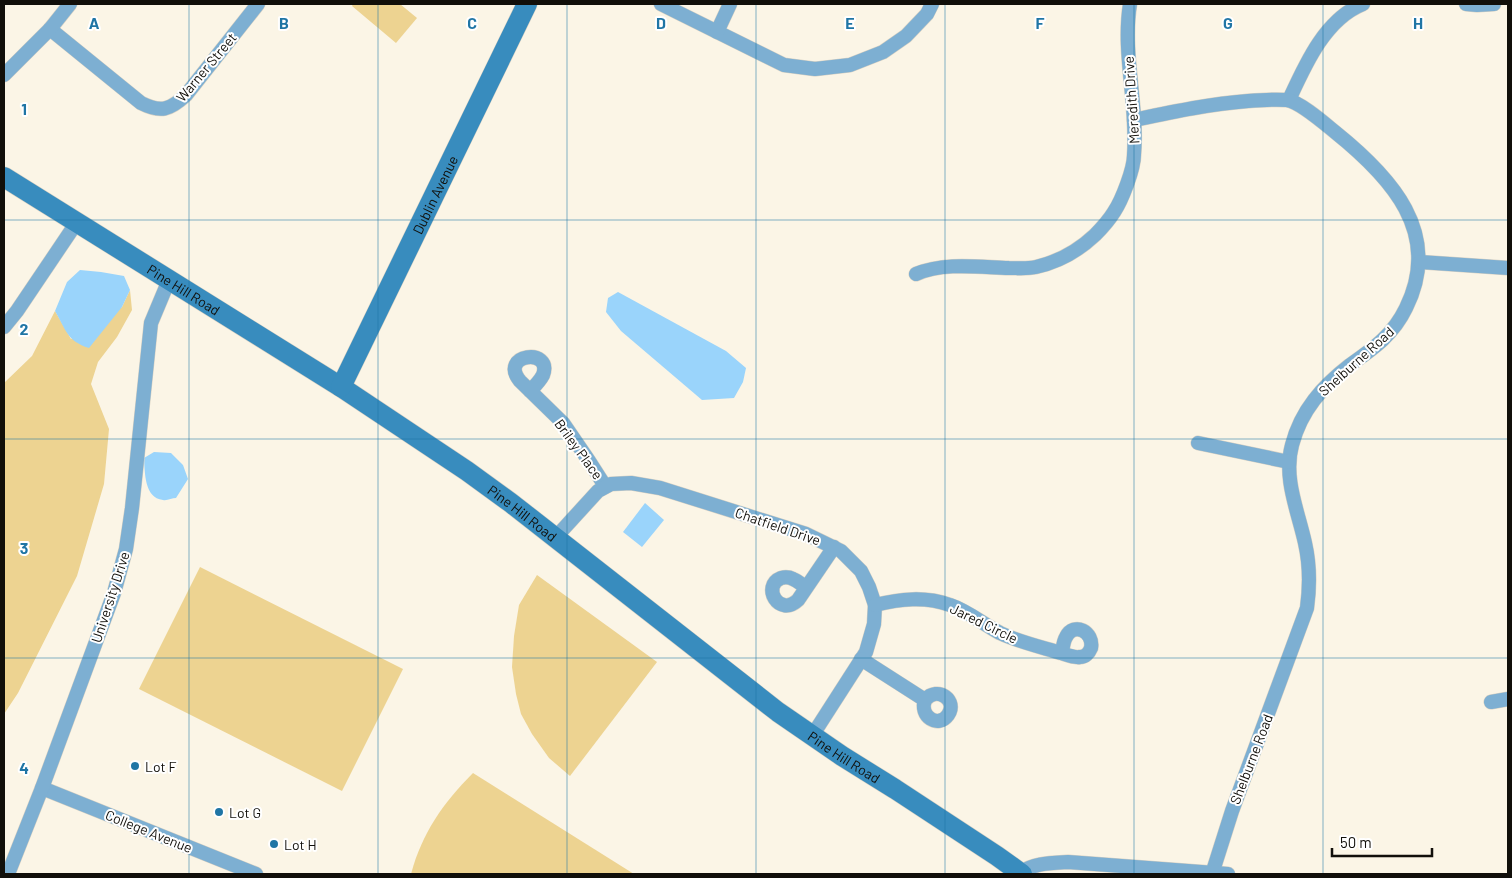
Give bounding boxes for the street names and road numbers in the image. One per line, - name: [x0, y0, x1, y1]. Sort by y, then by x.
- street label: Warner Street: [172, 29, 240, 105]
- street label: Meredith Drive: [1119, 56, 1143, 144]
- street label: Dublin Avenue: [408, 152, 461, 237]
- street label: Pine Hill Road: [144, 260, 223, 318]
- street label: Shelburne Road: [1315, 323, 1397, 399]
- street label: Briley Place: [551, 415, 607, 483]
- street label: Pine Hill Road: [485, 481, 561, 544]
- street label: Chatfield Drive: [733, 503, 823, 549]
- street label: University Drive: [87, 549, 133, 645]
- street label: Jared Circle: [947, 599, 1021, 647]
- street label: Shelburne Road: [1226, 711, 1276, 807]
- street label: Pine Hill Road: [805, 727, 884, 786]
- street label: College Avenue: [103, 806, 195, 856]

